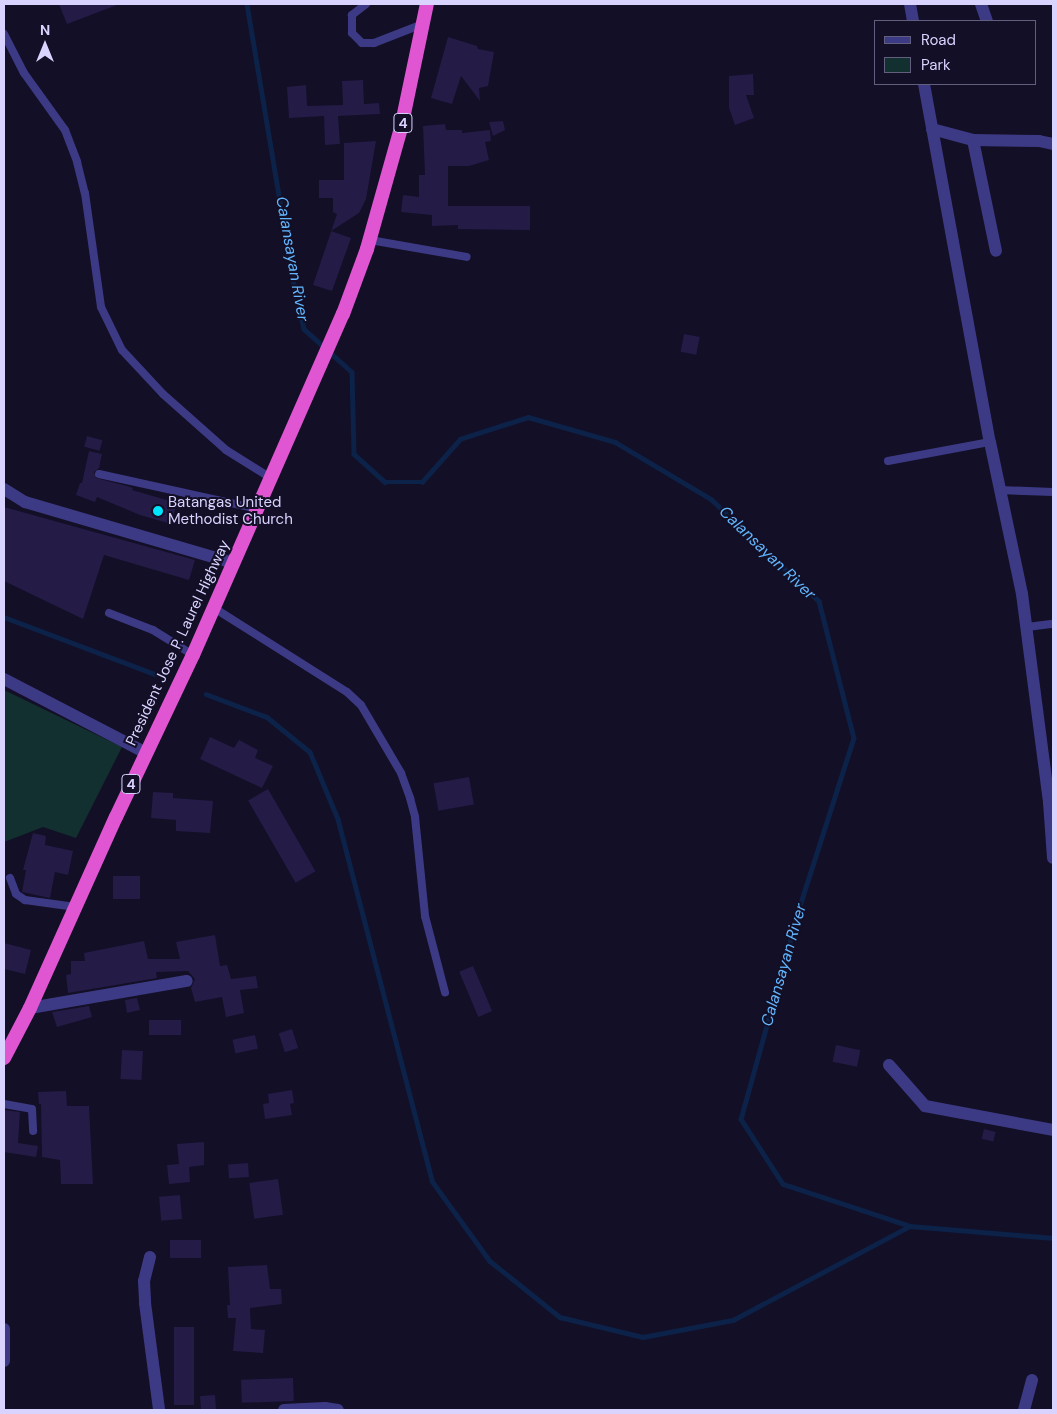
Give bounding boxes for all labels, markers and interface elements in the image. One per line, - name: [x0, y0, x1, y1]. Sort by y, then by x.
- north arrow: [20, 20, 70, 70]
- legend: [874, 20, 1037, 85]
- text: N: [40, 21, 50, 39]
- text: Road: [921, 30, 956, 50]
- text: Park: [921, 55, 951, 75]
- road number: 4: [393, 112, 413, 134]
- water label: Calansayan River: [272, 195, 312, 323]
- place label: Batangas United Methodist Church: [168, 493, 293, 528]
- water label: Calansayan River: [715, 502, 819, 604]
- marker: Batangas United Methodist Church: [152, 505, 164, 517]
- street label: President Jose P. Laurel Highway: [122, 537, 234, 749]
- road number: 4: [121, 772, 141, 796]
- water label: Calansayan River: [757, 902, 811, 1028]

